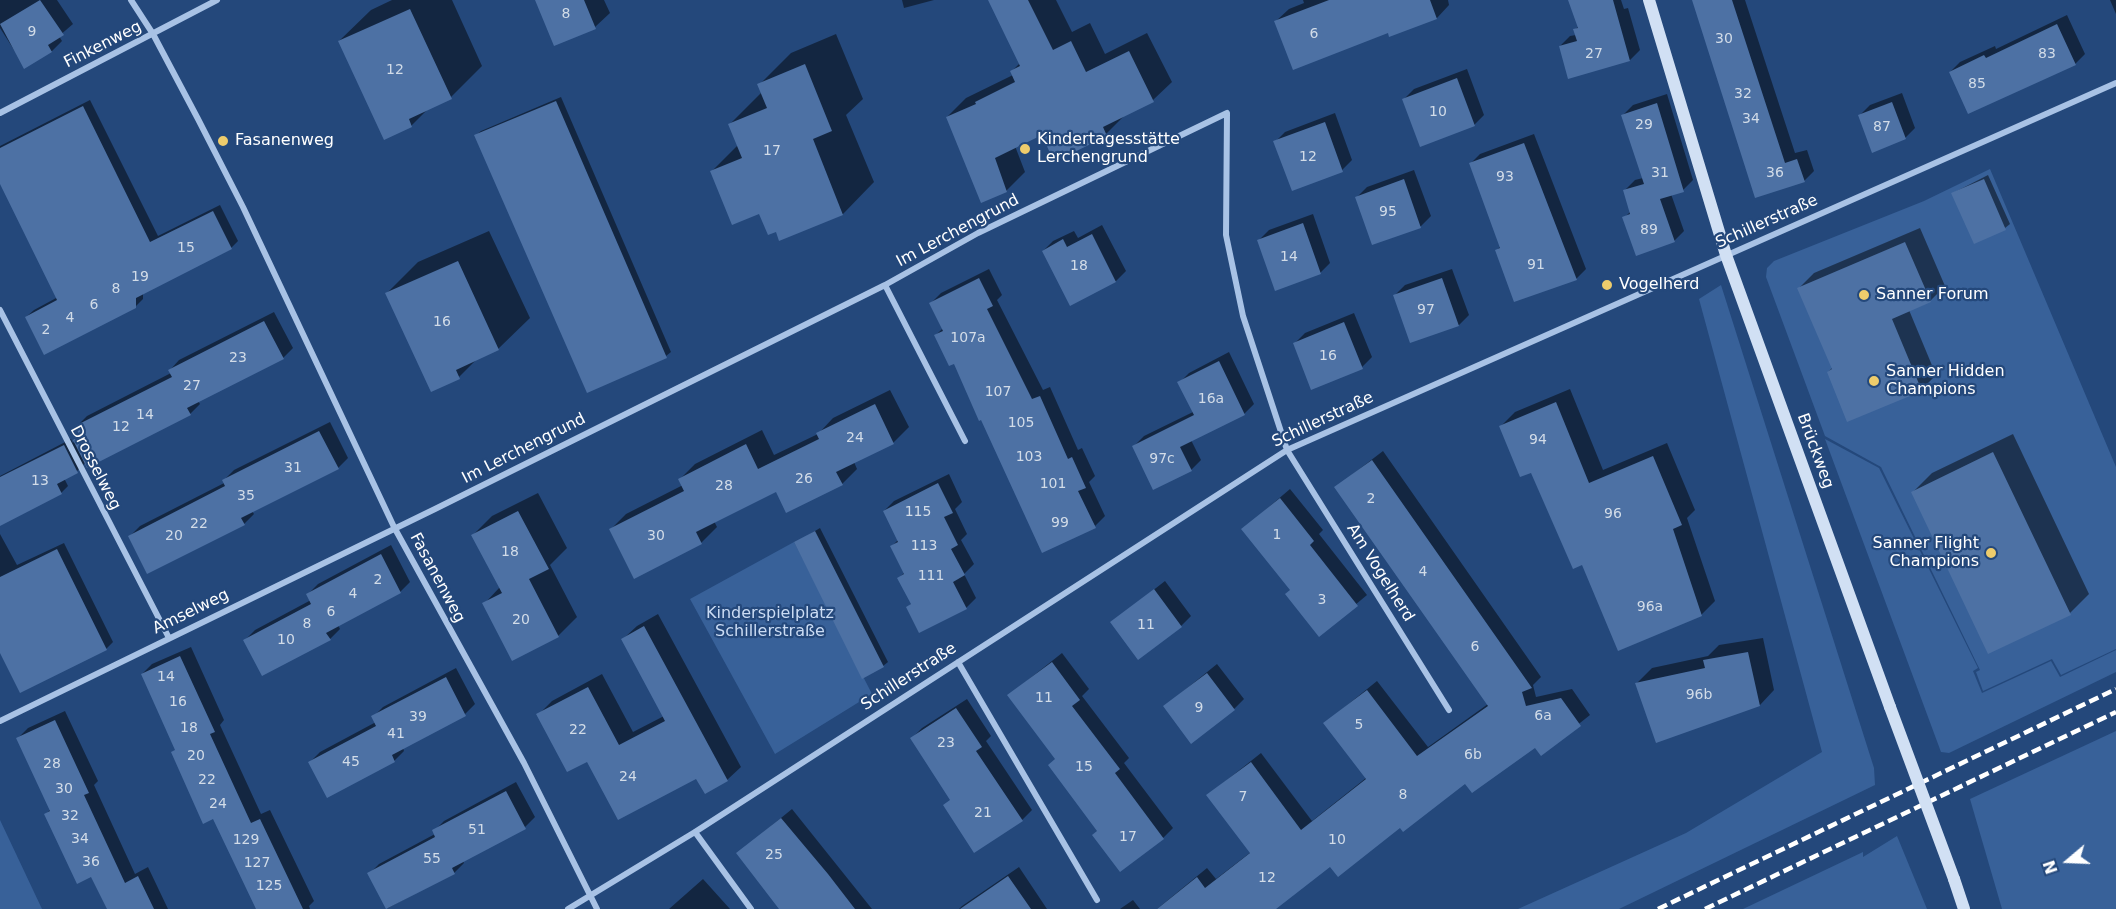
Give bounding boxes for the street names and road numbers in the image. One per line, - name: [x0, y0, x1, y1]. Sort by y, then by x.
- street label: Finkenweg: [61, 17, 145, 73]
- street label: Im Lerchengrund: [893, 191, 1023, 271]
- street label: Schillerstraße: [1713, 191, 1821, 253]
- street label: Schillerstraße: [1269, 388, 1377, 452]
- street label: Im Lerchengrund: [459, 410, 589, 488]
- street label: Brückweg: [1792, 411, 1838, 491]
- street label: Drosselweg: [65, 422, 125, 514]
- street label: Am Vogelherd: [1342, 520, 1418, 626]
- street label: Fasanenweg: [405, 530, 469, 626]
- street label: Amselweg: [150, 585, 232, 639]
- street label: Schillerstraße: [858, 639, 960, 715]

